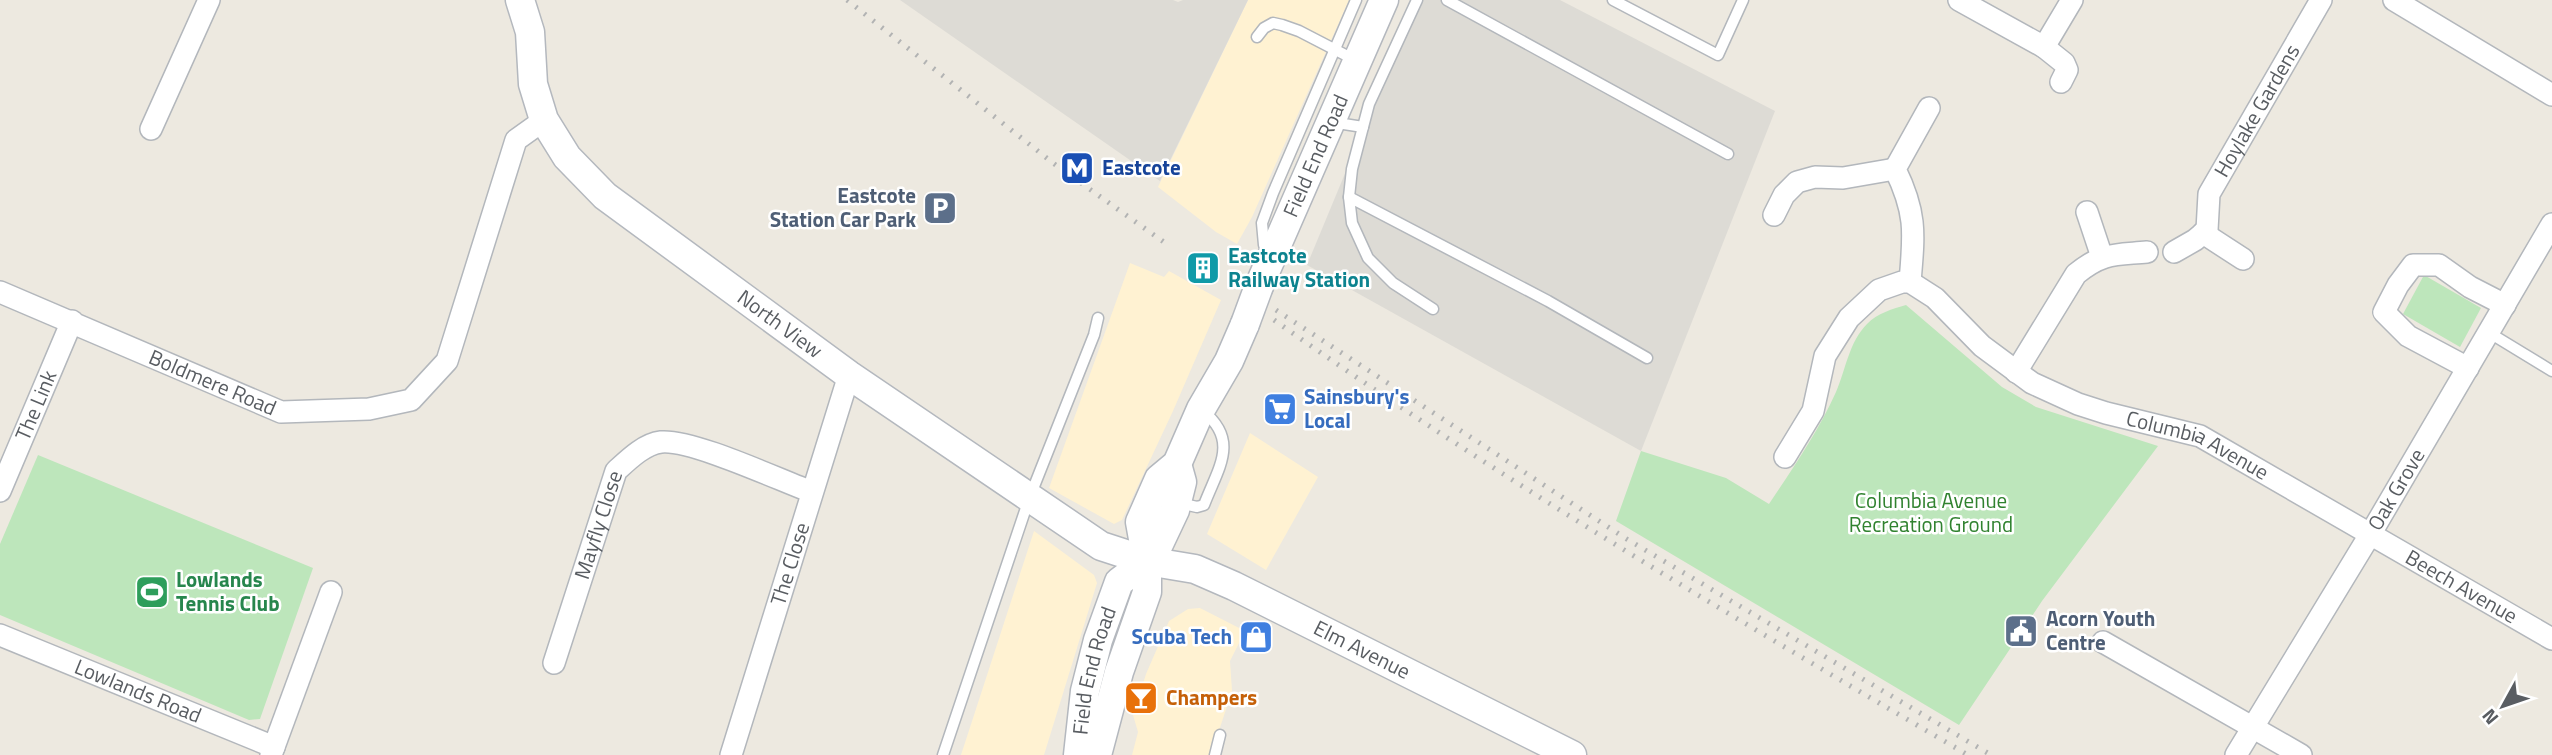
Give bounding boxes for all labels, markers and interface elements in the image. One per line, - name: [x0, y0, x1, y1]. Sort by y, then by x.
- street label: Hoylake Gardens: [2205, 38, 2307, 183]
- street label: Field End Road: [1274, 89, 1356, 222]
- metro station icon: Eastcote: [1058, 149, 1096, 187]
- place label: Eastcote: [1102, 151, 1181, 183]
- place label: Eastcote Station Car Park: [770, 179, 916, 235]
- parking icon: Eastcote Station Car Park: [921, 189, 959, 227]
- place label: Eastcote Railway Station: [1228, 239, 1370, 295]
- building icon: Eastcote Railway Station: [1184, 249, 1222, 287]
- street label: North View: [731, 281, 830, 366]
- street label: Boldmere Road: [144, 340, 282, 423]
- street label: The Link: [6, 365, 64, 445]
- place label: Sainsbury's Local: [1304, 380, 1409, 436]
- supermarket icon: Sainsbury's Local: [1261, 390, 1299, 428]
- street label: Columbia Avenue: [2123, 402, 2275, 487]
- street label: Oak Grove: [2359, 442, 2432, 536]
- street label: Mayfly Close: [565, 466, 630, 583]
- park label: Columbia Avenue Recreation Ground: [1849, 484, 2013, 540]
- street label: The Close: [761, 518, 817, 609]
- street label: Beech Avenue: [2400, 541, 2524, 631]
- place label: Lowlands Tennis Club: [176, 563, 280, 619]
- sports icon: Lowlands Tennis Club: [133, 573, 171, 611]
- street label: Field End Road: [1063, 602, 1124, 736]
- place label: Acorn Youth Centre: [2046, 602, 2155, 658]
- street label: Elm Avenue: [1308, 611, 1416, 687]
- public building icon: Acorn Youth Centre: [2002, 612, 2040, 650]
- shop icon: Scuba Tech: [1237, 618, 1275, 656]
- place label: Scuba Tech: [1132, 620, 1232, 652]
- street label: Lowlands Road: [70, 650, 207, 731]
- north arrow: [2468, 671, 2538, 741]
- bar icon: Champers: [1122, 679, 1160, 717]
- place label: Champers: [1166, 681, 1257, 713]
- text: N: [2474, 703, 2505, 732]

